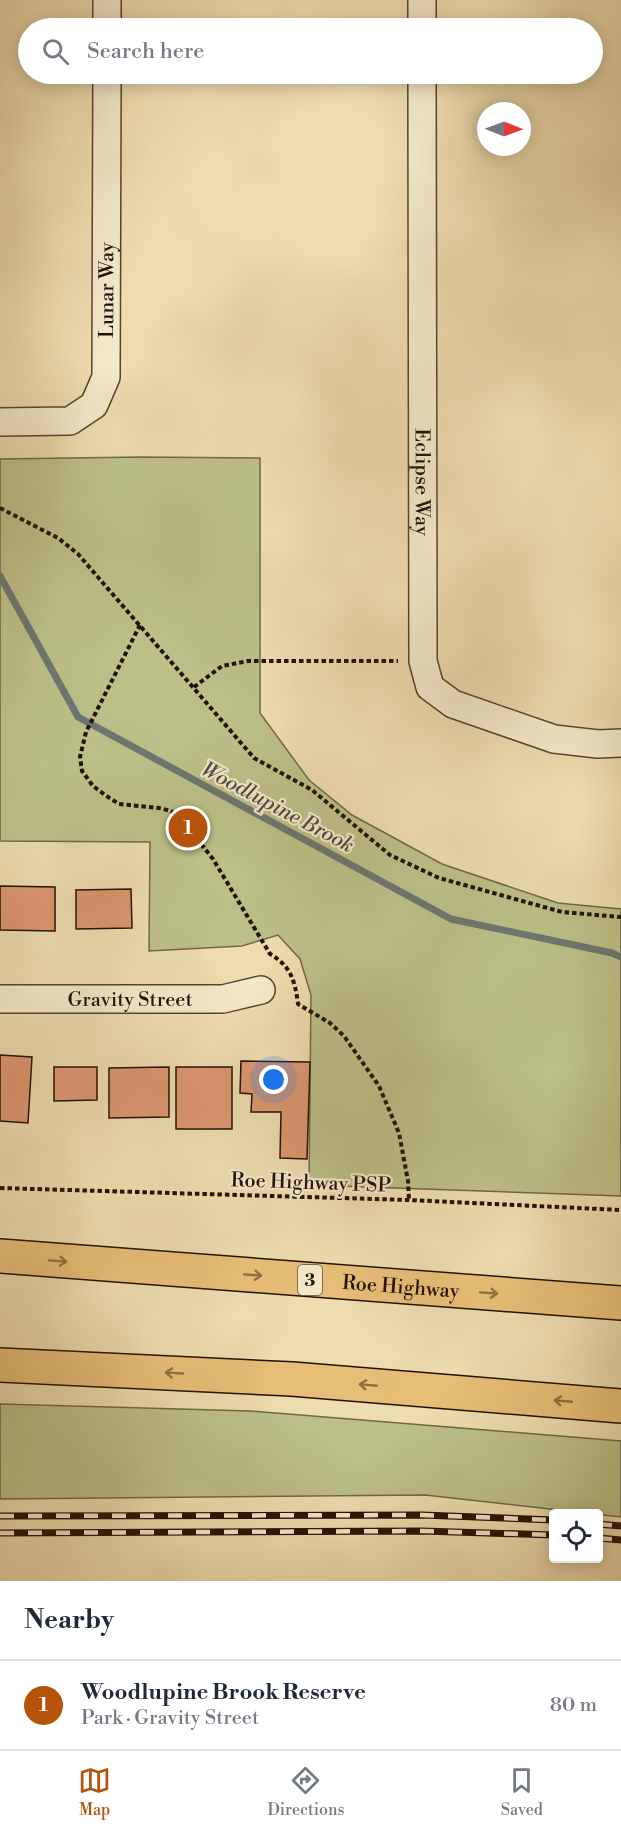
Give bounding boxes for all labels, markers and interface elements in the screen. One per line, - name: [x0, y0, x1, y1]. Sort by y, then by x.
- search box: [18, 18, 603, 84]
- icon: search: [39, 35, 72, 68]
- text: Search here: [87, 38, 204, 65]
- north arrow: [477, 102, 531, 156]
- street label: Lunar Way: [95, 242, 120, 338]
- street label: Eclipse Way: [409, 428, 434, 536]
- water label: Woodlupine Brook: [197, 757, 358, 859]
- pin: 1: [168, 806, 207, 850]
- street label: Gravity Street: [68, 988, 192, 1013]
- your location: [259, 1065, 288, 1094]
- street label: Roe Highway PSP: [230, 1168, 392, 1199]
- one-way arrow: [48, 1255, 68, 1266]
- road number: 3: [298, 1265, 322, 1295]
- one-way arrow: [242, 1270, 262, 1281]
- street label: Roe Highway: [341, 1271, 461, 1305]
- one-way arrow: [479, 1288, 499, 1299]
- one-way arrow: [164, 1368, 184, 1379]
- one-way arrow: [359, 1379, 379, 1390]
- one-way arrow: [553, 1395, 573, 1406]
- map controls: [549, 1509, 603, 1563]
- button: locate: [549, 1509, 603, 1563]
- text: Nearby: [24, 1604, 114, 1636]
- text: Woodlupine Brook Reserve: [81, 1679, 366, 1706]
- text: 1: [39, 1693, 48, 1718]
- text: 80 m: [550, 1693, 597, 1718]
- text: Park · Gravity Street: [81, 1706, 259, 1731]
- tab: Map: [78, 1764, 111, 1820]
- tab: Directions: [267, 1764, 345, 1820]
- tab: Saved: [501, 1764, 543, 1820]

